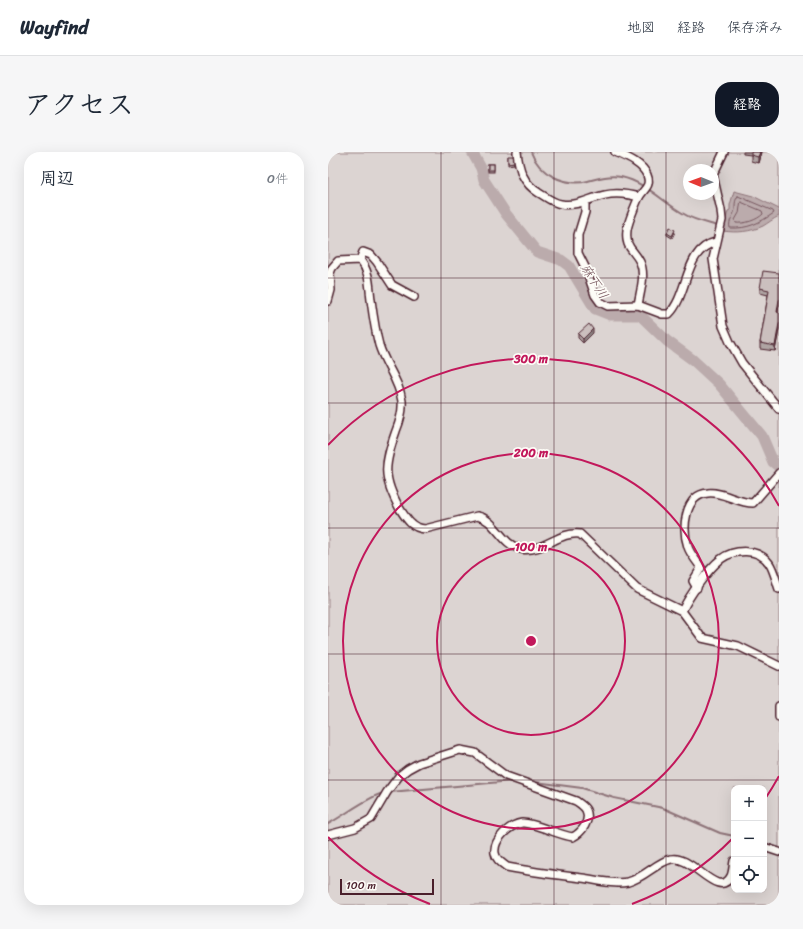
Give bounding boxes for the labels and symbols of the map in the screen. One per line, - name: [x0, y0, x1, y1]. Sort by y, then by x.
- north arrow: [683, 164, 719, 200]
- water label: 麻下川: [574, 259, 615, 304]
- text: 300 m: [513, 348, 549, 370]
- text: 200 m: [513, 442, 549, 464]
- text: 100 m: [515, 536, 548, 558]
- centre of rings: [524, 634, 538, 648]
- scale bar: [340, 877, 434, 896]

